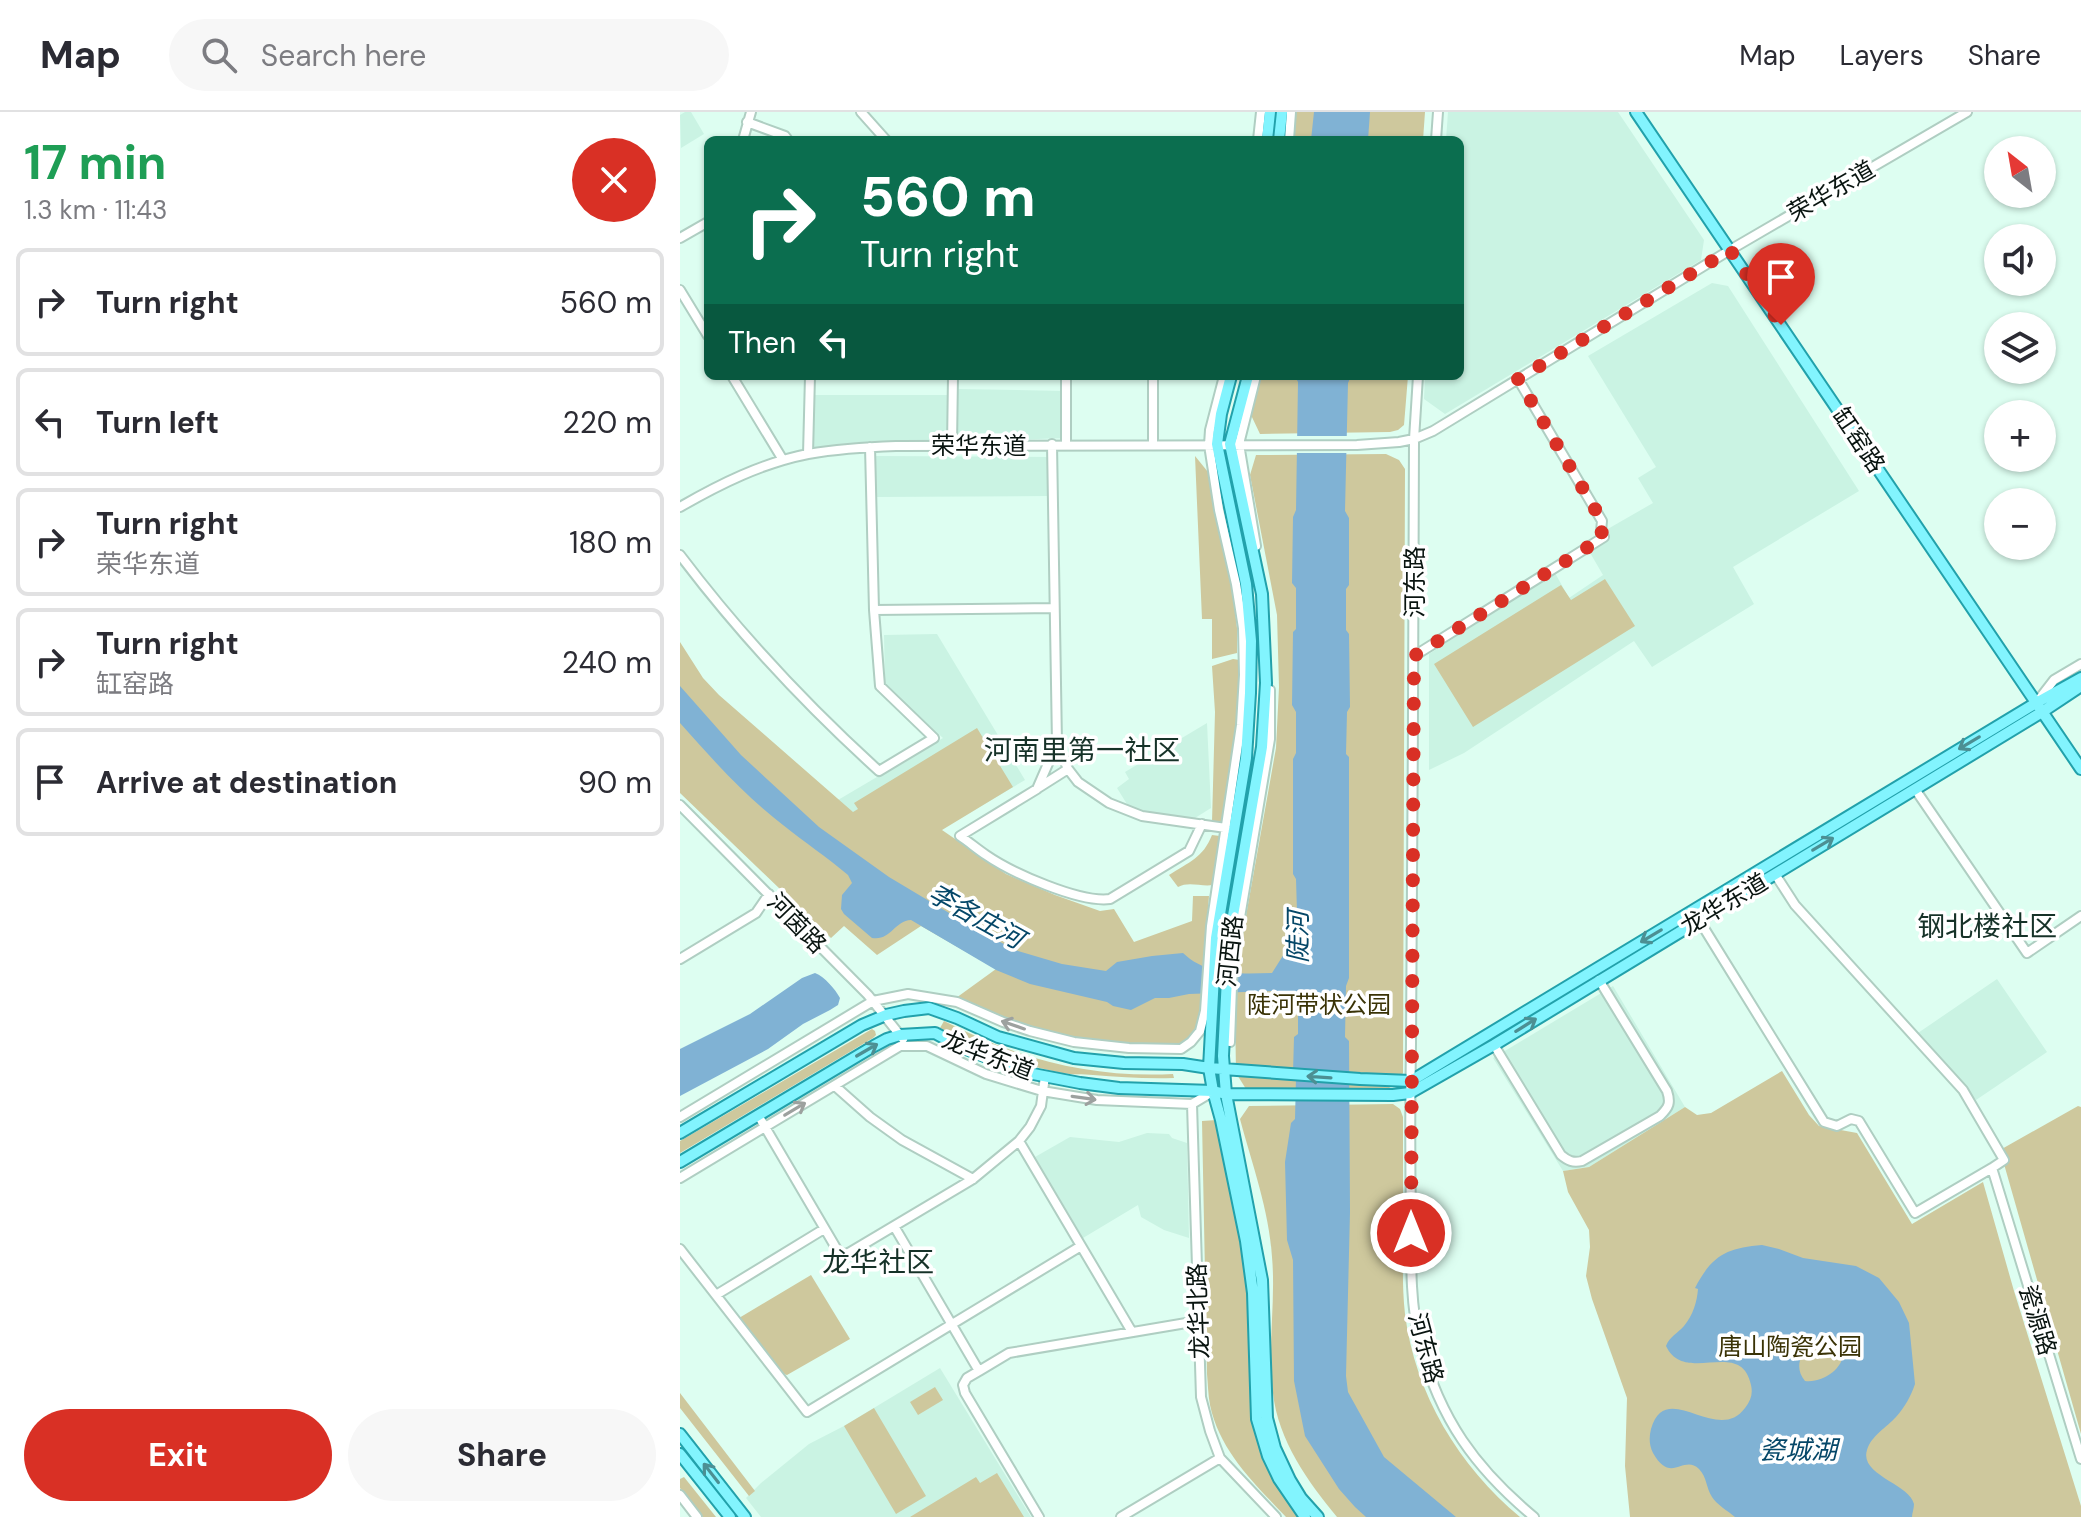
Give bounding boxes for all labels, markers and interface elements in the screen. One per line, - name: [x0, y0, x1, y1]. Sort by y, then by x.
- search box: [169, 19, 729, 91]
- text: Map: [40, 30, 121, 80]
- icon: search: [197, 33, 241, 77]
- text: Search here: [261, 36, 426, 75]
- text: Map: [1739, 37, 1796, 74]
- text: Layers: [1840, 37, 1924, 74]
- text: Share: [1968, 37, 2041, 74]
- text: 17 min: [24, 131, 166, 194]
- north arrow: [1984, 136, 2056, 208]
- map controls: [1984, 136, 2056, 560]
- button: close: [572, 138, 656, 222]
- street label: 荣华东道: [1782, 154, 1880, 228]
- text: 560 m: [860, 160, 1036, 233]
- icon: right: [728, 168, 832, 272]
- text: 1.3 km · 11:43: [24, 193, 167, 227]
- button: sound: [1984, 224, 2056, 296]
- text: Turn right: [860, 231, 1019, 278]
- pin: [1747, 243, 1815, 325]
- icon: arrive: [1759, 255, 1803, 299]
- icon: right: [28, 280, 72, 324]
- text: Turn right: [96, 283, 239, 322]
- text: 560 m: [560, 283, 652, 322]
- button: layers: [1984, 312, 2056, 384]
- icon: left: [812, 320, 856, 364]
- text: Then: [728, 323, 796, 362]
- icon: left: [28, 400, 72, 444]
- button: +: [1984, 400, 2056, 472]
- street label: 缸窑路: [1826, 401, 1892, 479]
- text: Turn left: [96, 403, 219, 442]
- text: 220 m: [563, 403, 652, 442]
- street label: 荣华东道: [931, 430, 1027, 461]
- button: −: [1984, 488, 2056, 560]
- text: Turn right: [96, 504, 239, 543]
- icon: right: [28, 520, 72, 564]
- text: 180 m: [569, 523, 652, 562]
- street label: 河东路: [1399, 546, 1430, 618]
- text: 荣华东道: [96, 547, 200, 581]
- text: Turn right: [96, 624, 239, 663]
- icon: right: [28, 640, 72, 684]
- text: 240 m: [562, 643, 652, 682]
- text: 缸窑路: [96, 667, 174, 701]
- district label: 河南里第一社区: [984, 732, 1180, 769]
- one-way arrow: [1958, 735, 1981, 751]
- icon: arrive: [28, 760, 72, 804]
- text: Arrive at destination: [96, 763, 397, 802]
- text: 90 m: [578, 763, 652, 802]
- one-way arrow: [1811, 836, 1834, 852]
- street label: 龙华东道: [1675, 866, 1773, 942]
- water label: 李各庄河: [922, 876, 1034, 958]
- street label: 河茵路: [761, 886, 833, 960]
- water label: 陡河: [1281, 906, 1315, 963]
- district label: 钢北楼社区: [1917, 908, 2057, 945]
- street label: 河西路: [1211, 914, 1249, 988]
- one-way arrow: [1640, 928, 1663, 944]
- park label: 陡河带状公园: [1247, 989, 1391, 1020]
- one-way arrow: [1001, 1017, 1026, 1032]
- one-way arrow: [1514, 1017, 1537, 1033]
- street label: 龙华东道: [938, 1023, 1038, 1087]
- one-way arrow: [855, 1042, 878, 1058]
- one-way arrow: [1306, 1069, 1333, 1084]
- one-way arrow: [1071, 1091, 1096, 1106]
- one-way arrow: [783, 1101, 806, 1117]
- position arrow: [1369, 1191, 1453, 1275]
- district label: 龙华社区: [822, 1244, 934, 1281]
- street label: 龙华北路: [1181, 1262, 1215, 1360]
- street label: 瓷源路: [2013, 1281, 2063, 1359]
- street label: 河东路: [1402, 1309, 1450, 1387]
- park label: 唐山陶瓷公园: [1718, 1331, 1862, 1362]
- button: Exit: [24, 1409, 332, 1501]
- button: Share: [348, 1409, 656, 1501]
- water label: 瓷城湖: [1759, 1433, 1841, 1467]
- one-way arrow: [702, 1463, 719, 1484]

